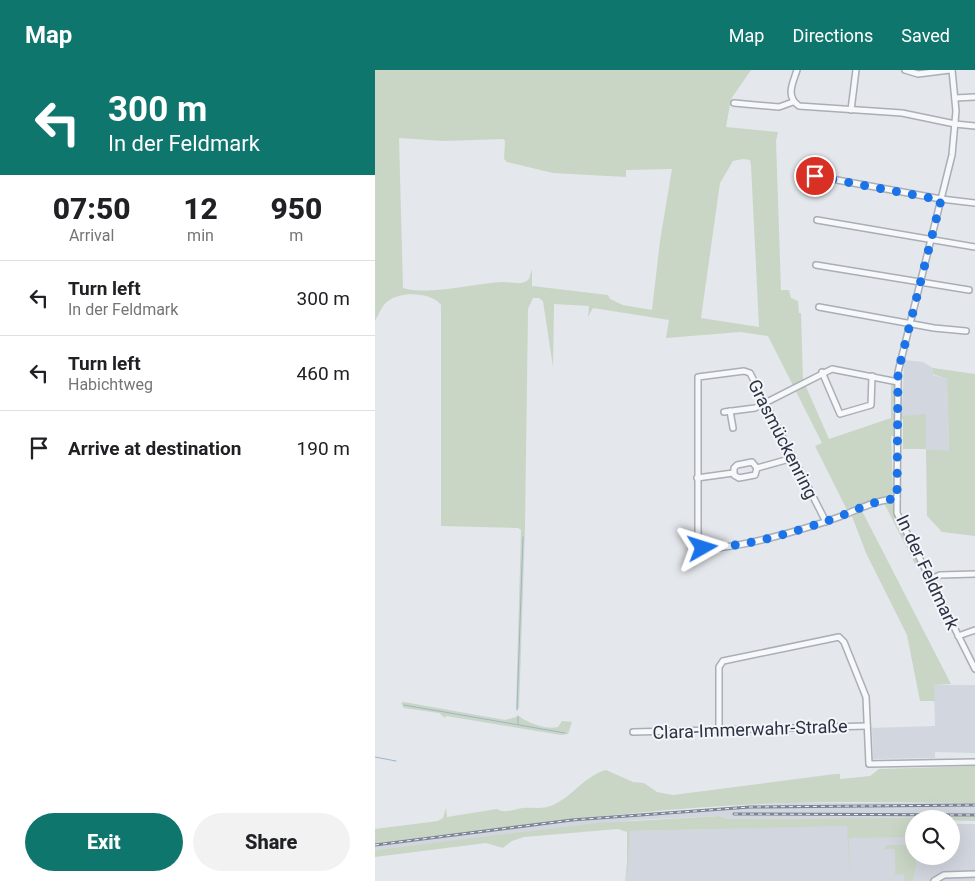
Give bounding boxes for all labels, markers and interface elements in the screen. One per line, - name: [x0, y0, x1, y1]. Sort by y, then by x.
- text: Map: [25, 21, 72, 49]
- text: Map: [729, 25, 764, 46]
- text: Directions: [792, 25, 873, 46]
- text: Saved: [901, 25, 950, 46]
- text: 300 m: [108, 89, 207, 130]
- icon: left: [25, 90, 90, 155]
- text: In der Feldmark: [108, 131, 260, 156]
- pin: [794, 155, 836, 197]
- icon: arrive: [801, 162, 829, 190]
- text: 07:50: [53, 191, 131, 226]
- text: 12: [183, 191, 218, 226]
- text: 950: [270, 191, 322, 226]
- text: Arrival: [69, 226, 114, 245]
- text: min: [187, 226, 214, 245]
- text: m: [289, 226, 303, 245]
- text: Turn left: [68, 277, 141, 300]
- icon: left: [25, 284, 53, 312]
- text: 300 m: [297, 287, 350, 310]
- text: In der Feldmark: [68, 300, 178, 319]
- text: Turn left: [68, 352, 141, 375]
- icon: left: [25, 359, 53, 387]
- text: 460 m: [297, 362, 350, 385]
- text: Habichtweg: [68, 375, 153, 394]
- street label: Grasmückenring: [744, 376, 822, 502]
- icon: arrive: [25, 434, 53, 462]
- text: Arrive at destination: [68, 437, 241, 460]
- text: 190 m: [297, 437, 350, 460]
- street label: In der Feldmark: [892, 511, 964, 634]
- position arrow: [676, 521, 728, 573]
- street label: Clara-Immerwahr-Straße: [652, 715, 848, 743]
- map controls: [905, 810, 960, 865]
- button: search: [905, 810, 960, 865]
- button: Exit: [25, 813, 183, 871]
- button: Share: [193, 813, 350, 871]

